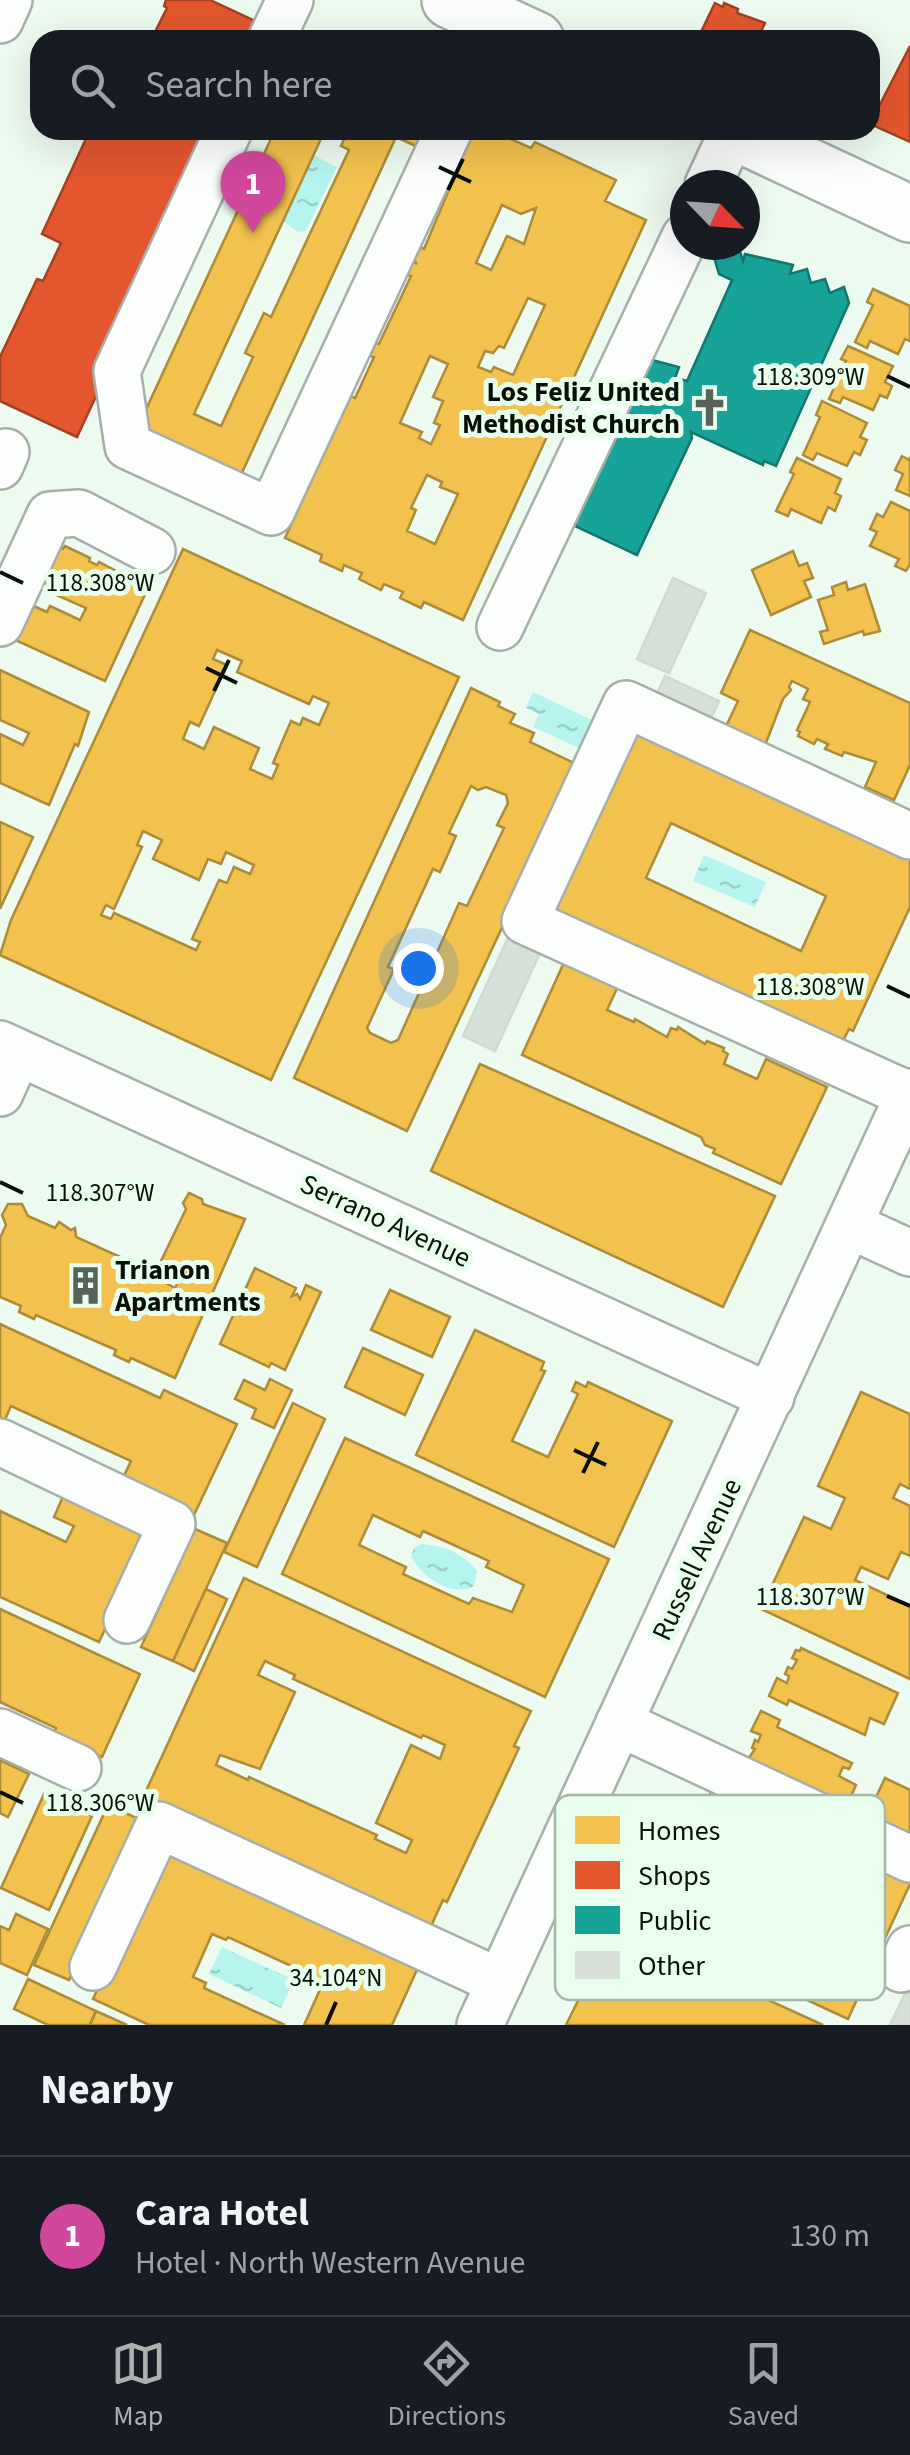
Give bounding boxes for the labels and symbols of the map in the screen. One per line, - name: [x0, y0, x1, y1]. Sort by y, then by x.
- pin: 1: [220, 150, 286, 233]
- north arrow: [670, 170, 760, 260]
- text: 118.309°W: [756, 359, 865, 395]
- place label: Los Feliz United Methodist Church: [462, 372, 680, 444]
- church icon: Los Feliz United Methodist Church: [689, 386, 731, 428]
- text: 118.308°W: [46, 565, 155, 601]
- your location: [393, 943, 444, 994]
- text: 118.308°W: [756, 969, 865, 1005]
- street label: Serrano Avenue: [294, 1164, 477, 1278]
- text: 118.307°W: [46, 1175, 155, 1211]
- place label: Trianon Apartments: [114, 1250, 261, 1322]
- building icon: Trianon Apartments: [64, 1264, 106, 1306]
- street label: Russell Avenue: [642, 1472, 752, 1647]
- text: 118.307°W: [756, 1579, 865, 1615]
- text: 118.306°W: [46, 1785, 155, 1821]
- legend: [555, 1795, 885, 2000]
- text: Homes: [638, 1811, 720, 1851]
- text: Shops: [638, 1856, 711, 1896]
- text: Public: [638, 1901, 712, 1941]
- text: Other: [638, 1946, 705, 1986]
- text: 34.104°N: [290, 1960, 382, 1996]

